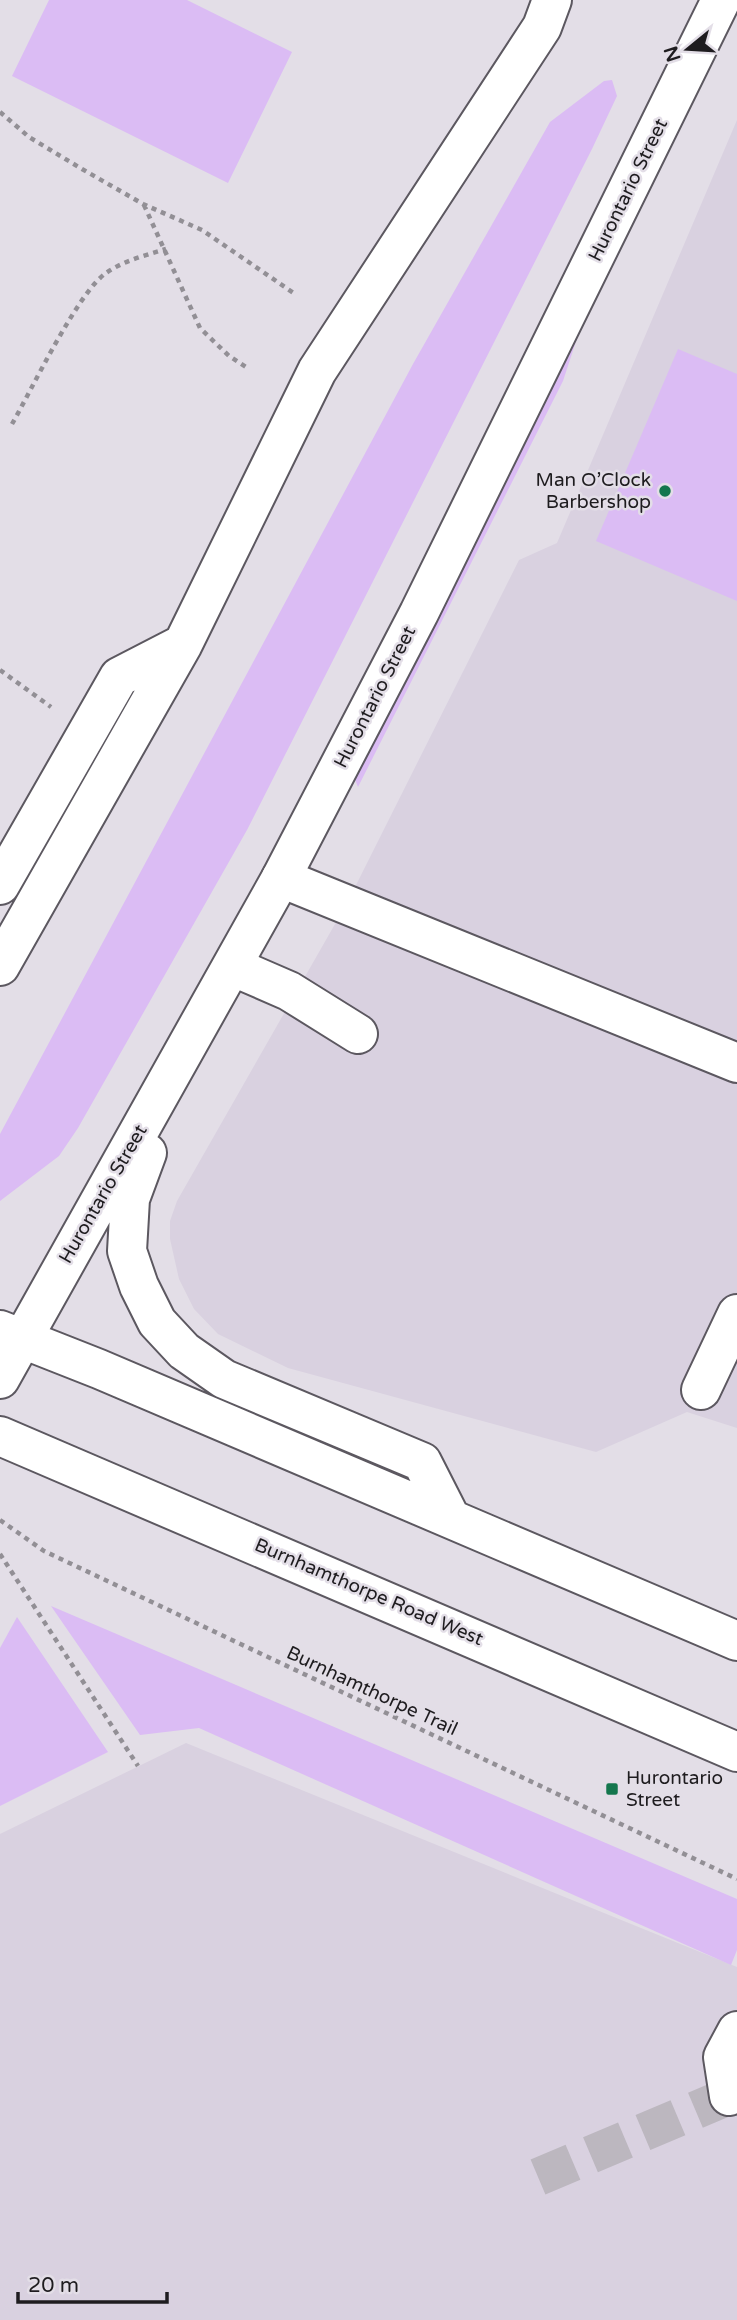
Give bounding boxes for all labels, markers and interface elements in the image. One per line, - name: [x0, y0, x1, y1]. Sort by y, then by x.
- north arrow: [653, 14, 723, 84]
- text: N: [660, 43, 686, 65]
- street label: Hurontario Street: [584, 115, 672, 265]
- place label: Man O’Clock Barbershop: [536, 469, 651, 513]
- marker: Man O’Clock Barbershop: [657, 483, 673, 499]
- street label: Hurontario Street: [330, 622, 420, 772]
- street label: Hurontario Street: [54, 1121, 152, 1267]
- street label: Burnhamthorpe Road West: [251, 1534, 487, 1650]
- street label: Burnhamthorpe Trail: [283, 1642, 461, 1740]
- place label: Hurontario Street: [626, 1767, 723, 1811]
- marker: Hurontario Street: [604, 1781, 620, 1797]
- scale bar: [18, 2260, 166, 2304]
- text: 20 m: [28, 2273, 79, 2298]

